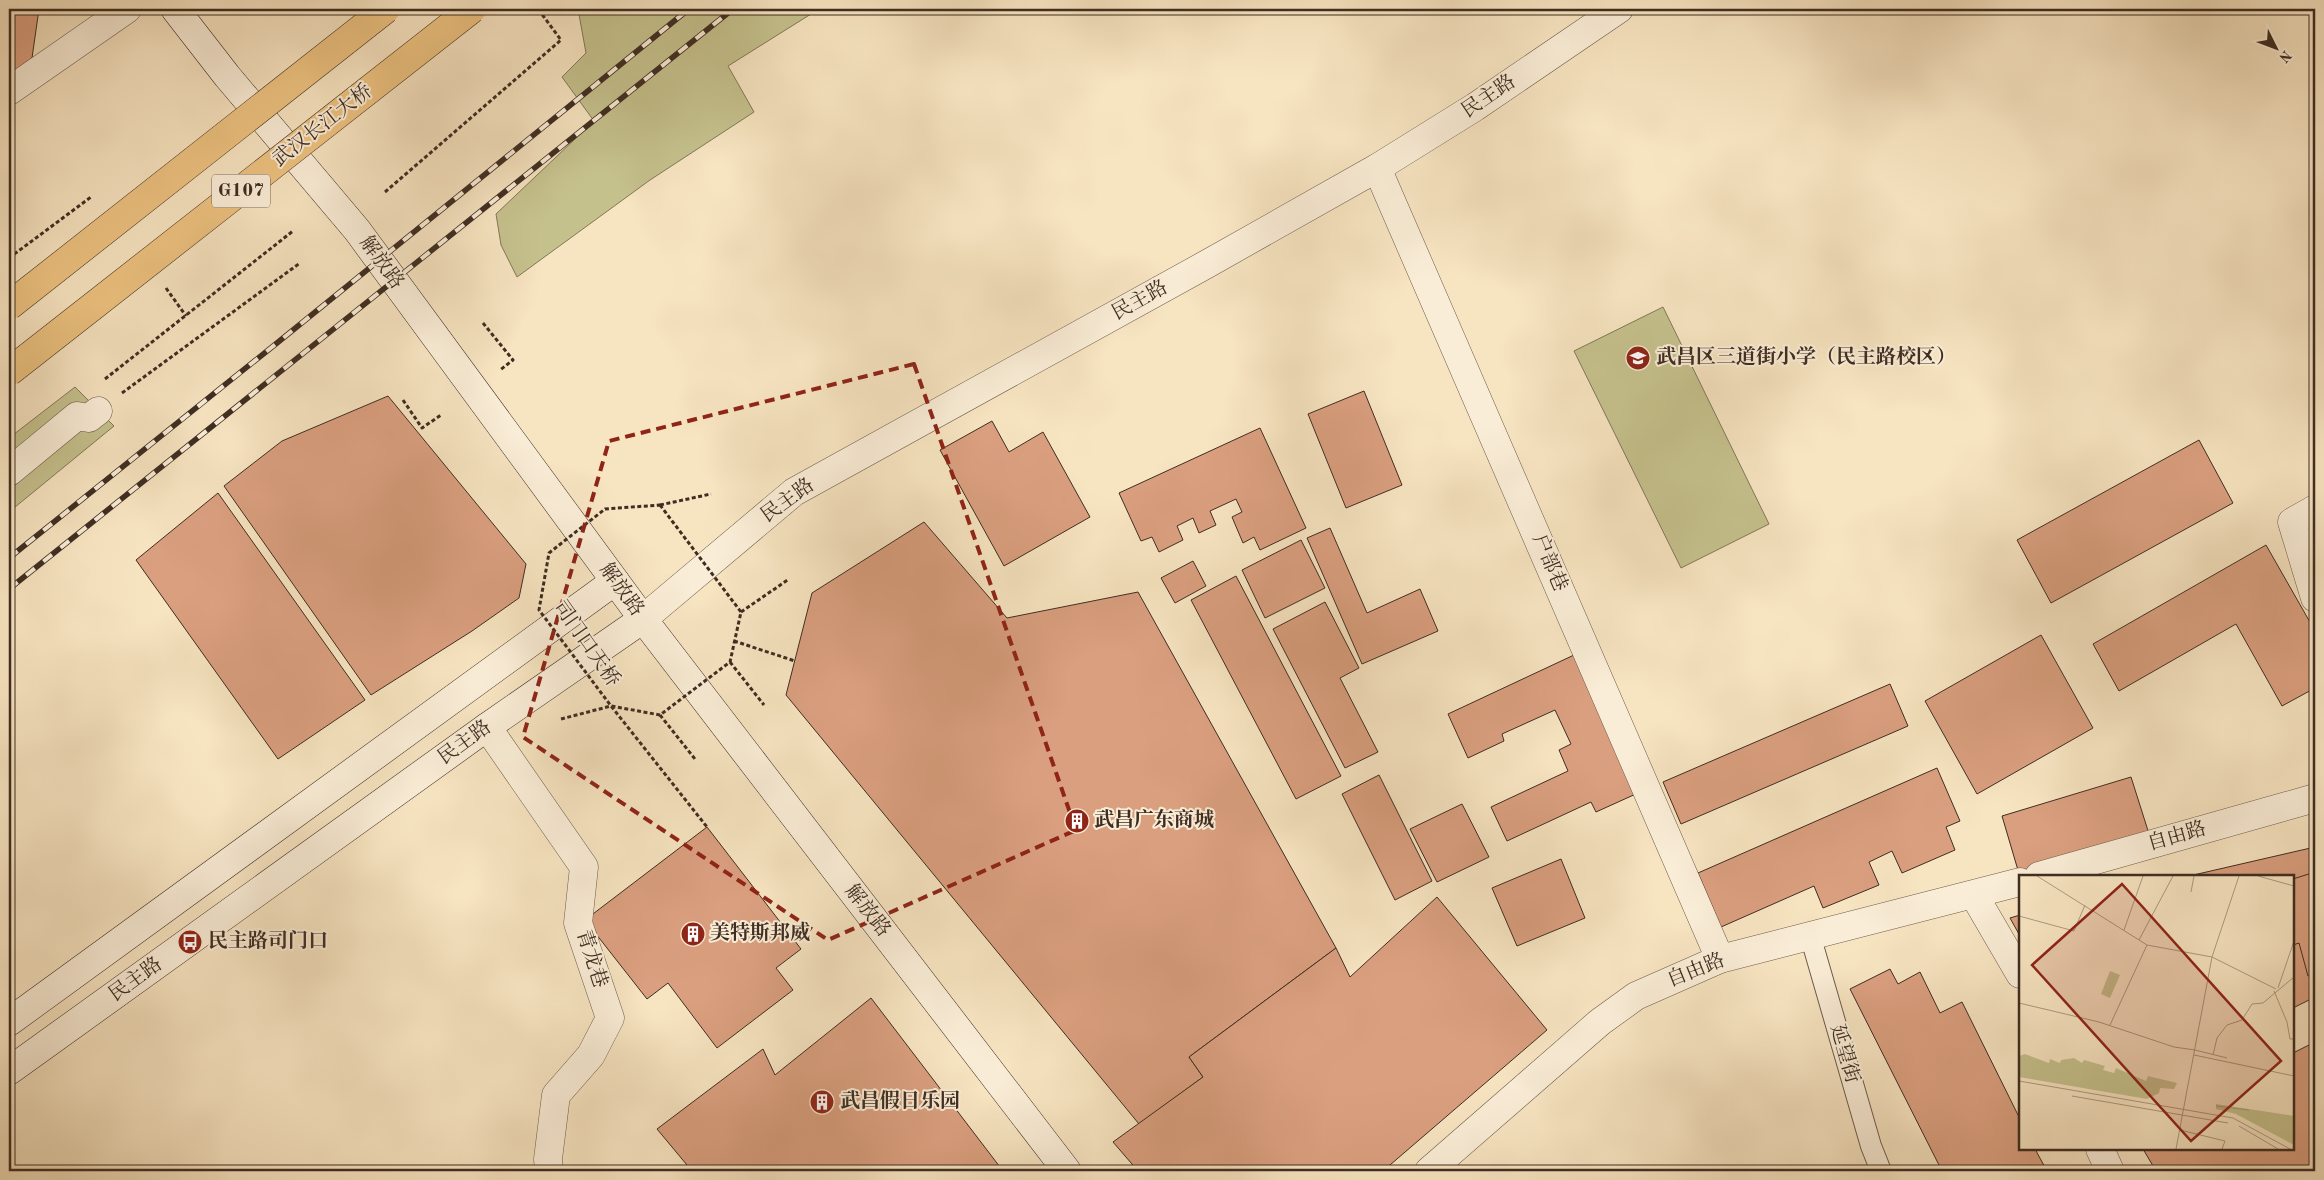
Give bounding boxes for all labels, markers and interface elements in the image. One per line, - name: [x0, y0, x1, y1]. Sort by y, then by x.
- north arrow: [2252, 22, 2302, 72]
- text: N: [2276, 47, 2294, 65]
- street label: 民主路: [1457, 70, 1519, 122]
- street label: 武汉长江大桥: [268, 80, 376, 171]
- road number: G107: [212, 175, 270, 208]
- street label: 解放路: [355, 232, 408, 293]
- street label: 民主路: [1108, 276, 1171, 324]
- school or university icon: 武昌区三道街小学（民主路校区）: [1625, 345, 1651, 371]
- place label: 武昌区三道街小学（民主路校区）: [1656, 345, 1956, 368]
- street label: 民主路: [757, 474, 818, 527]
- street label: 户部巷: [1528, 531, 1572, 595]
- street label: 解放路: [595, 559, 648, 620]
- street label: 司门口天桥: [549, 596, 625, 691]
- street label: 民主路: [434, 716, 495, 769]
- building icon: 武昌广东商城: [1064, 808, 1090, 834]
- place label: 武昌广东商城: [1094, 808, 1214, 831]
- street label: 自由路: [2145, 817, 2209, 855]
- inset map: [2019, 875, 2294, 1150]
- street label: 解放路: [841, 880, 895, 941]
- building icon: 美特斯邦威: [680, 921, 706, 947]
- place label: 美特斯邦威: [710, 921, 810, 944]
- street label: 青龙巷: [572, 927, 612, 991]
- bus stop icon: 民主路司门口: [177, 929, 203, 955]
- place label: 民主路司门口: [208, 929, 328, 952]
- street label: 自由路: [1664, 949, 1728, 992]
- street label: 民主路: [105, 953, 166, 1006]
- street label: 延望街: [1826, 1022, 1864, 1086]
- building icon: 武昌假日乐园: [809, 1089, 835, 1115]
- place label: 武昌假日乐园: [840, 1089, 960, 1112]

